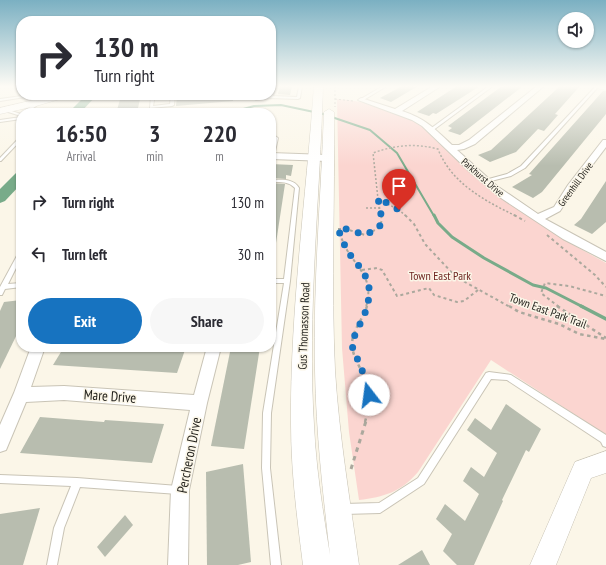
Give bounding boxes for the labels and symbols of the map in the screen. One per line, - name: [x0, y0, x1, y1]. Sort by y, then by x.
- street label: Parkhurst Drive: [458, 155, 507, 200]
- street label: Greenhill Drive: [555, 160, 596, 209]
- pin: [382, 169, 416, 210]
- park label: Town East Park: [409, 268, 471, 283]
- street label: Gus Thomasson Road: [294, 282, 313, 370]
- street label: Town East Park Trail: [507, 290, 589, 332]
- position arrow: [348, 374, 390, 416]
- street label: Mare Drive: [83, 385, 137, 407]
- street label: Percheron Drive: [173, 415, 205, 494]

